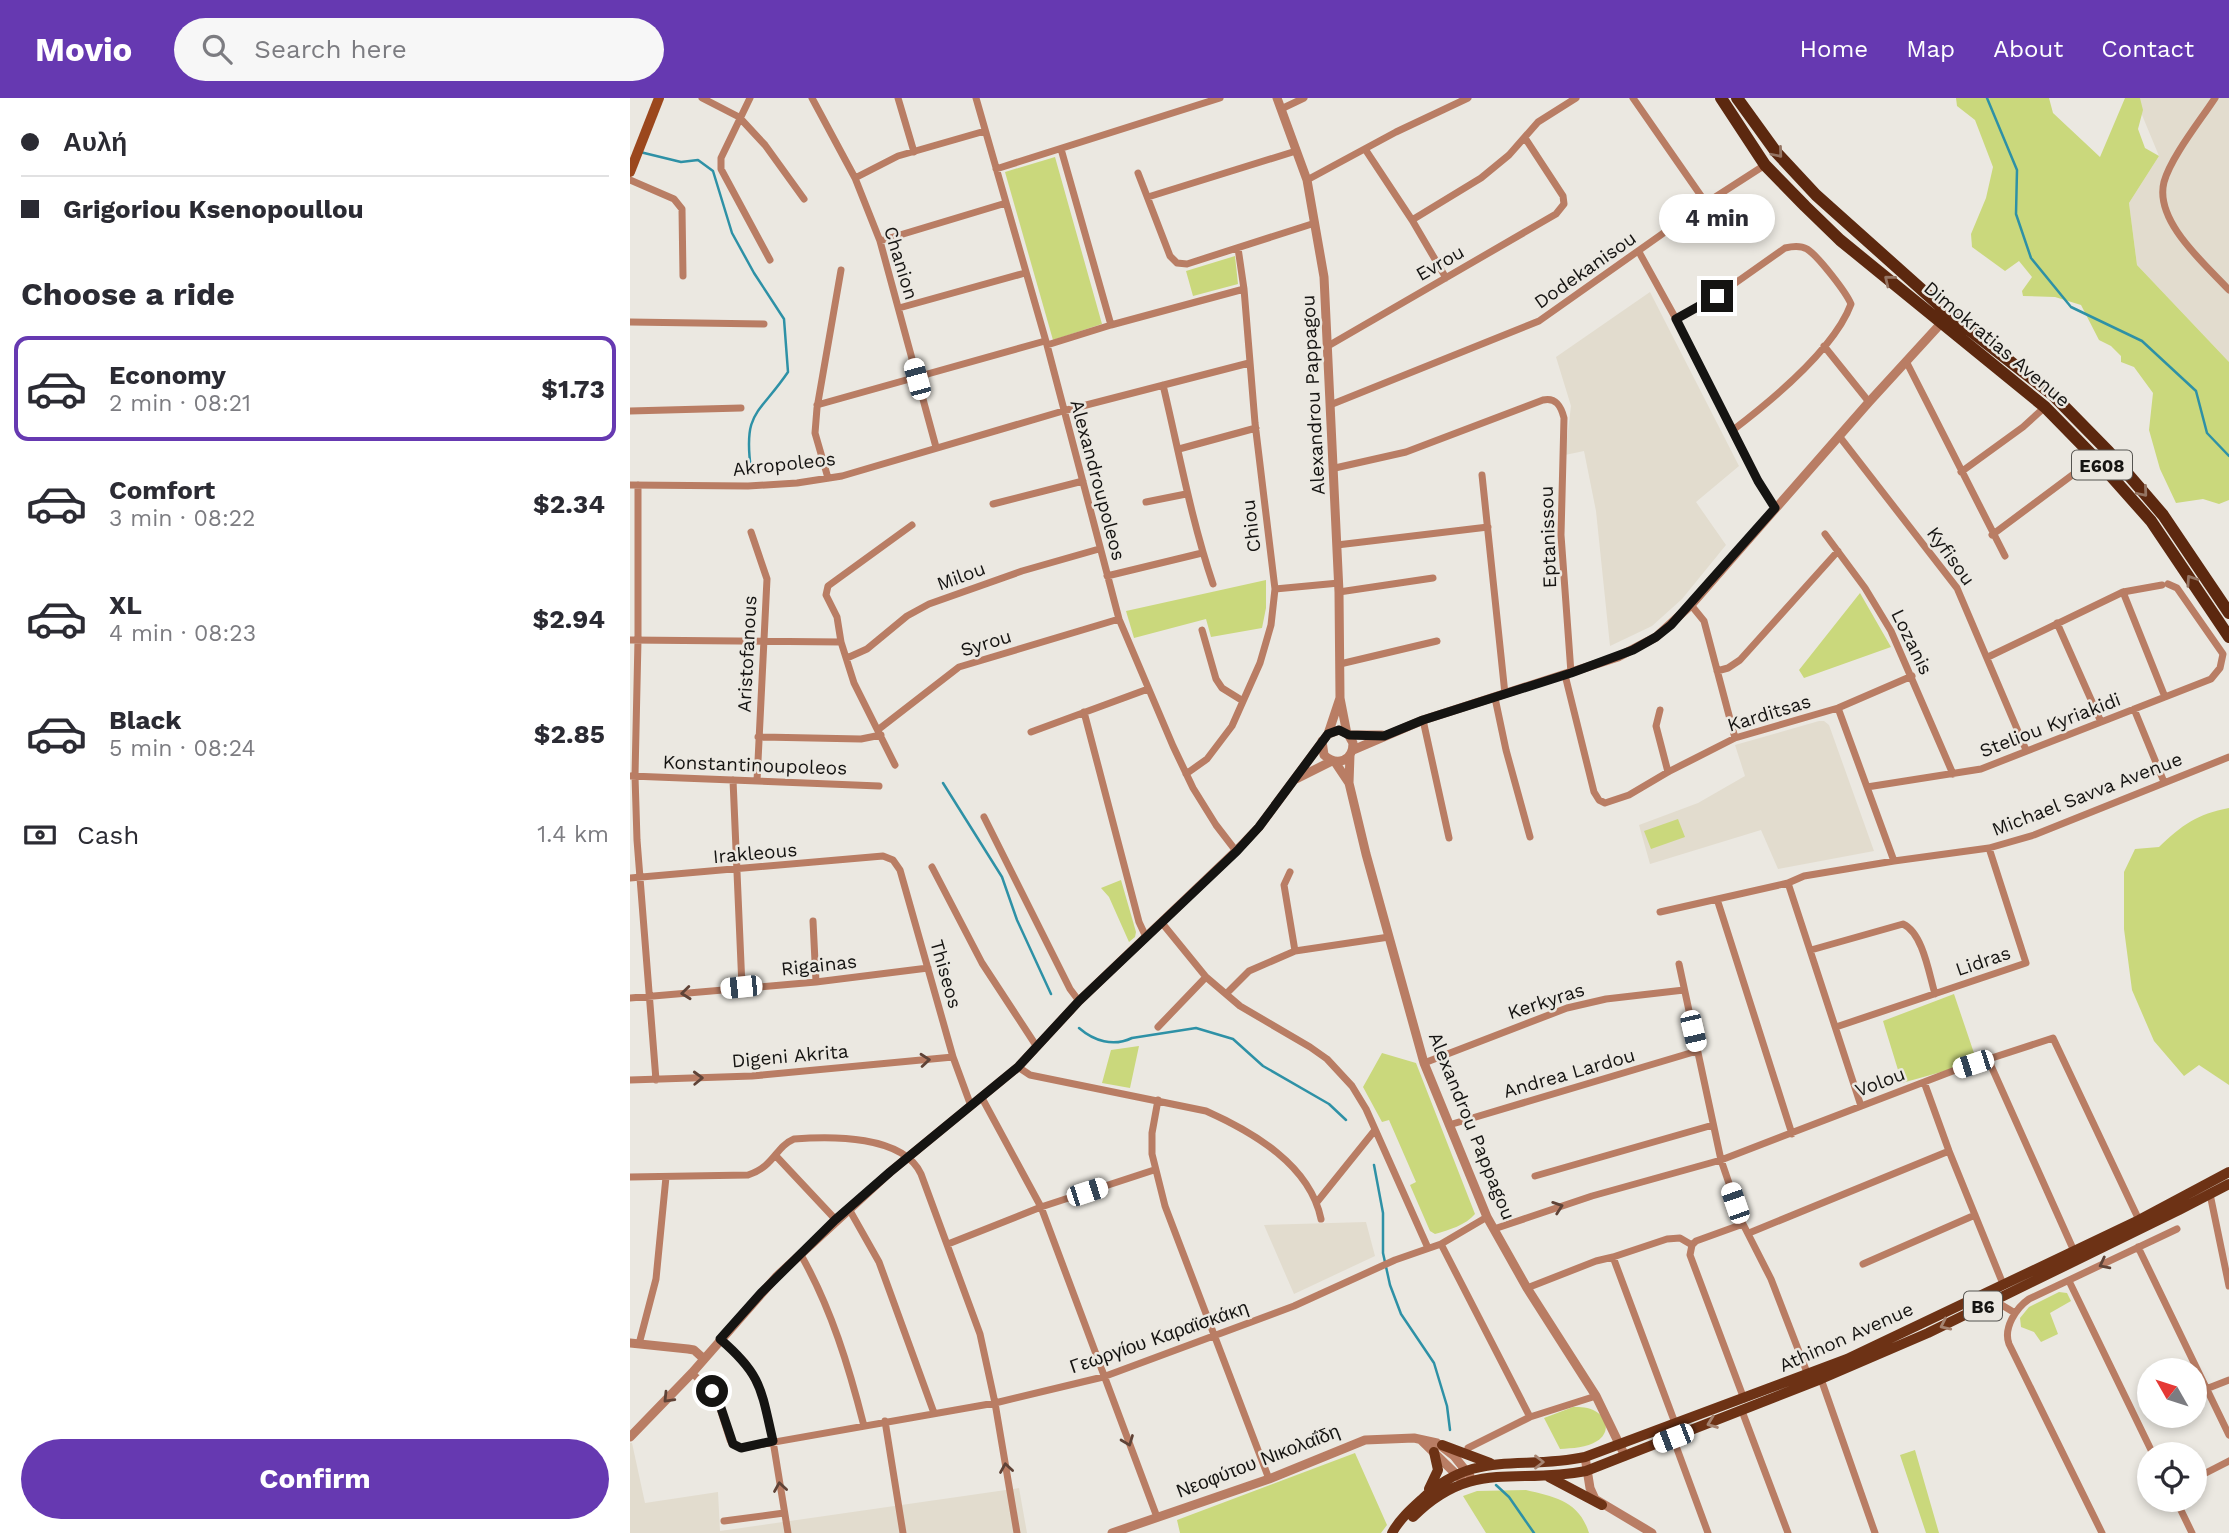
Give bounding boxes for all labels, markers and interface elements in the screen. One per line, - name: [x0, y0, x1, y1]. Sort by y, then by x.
- search box: [174, 18, 664, 81]
- text: Movio: [35, 30, 132, 69]
- icon: search: [198, 30, 236, 68]
- text: Search here: [254, 34, 407, 64]
- text: Home: [1800, 35, 1868, 63]
- text: Map: [1906, 35, 1955, 63]
- text: About: [1993, 35, 2063, 63]
- text: Contact: [2101, 35, 2194, 63]
- text: Αυλή: [63, 127, 127, 157]
- one-way arrow: [1769, 146, 1782, 158]
- text: Grigoriou Ksenopoullou: [63, 194, 364, 224]
- callout: 4 min: [1659, 194, 1775, 244]
- text: 4 min: [1685, 205, 1749, 232]
- street label: Chanion: [879, 224, 923, 302]
- street label: Dodekanisou: [1530, 226, 1640, 314]
- street label: Evrou: [1412, 240, 1468, 286]
- text: Choose a ride: [21, 275, 235, 313]
- one-way arrow: [1885, 275, 1897, 288]
- street label: Dimokratias Avenue: [1919, 276, 2075, 412]
- route end: [1701, 280, 1733, 312]
- street label: Alexandrou Pappagou: [1296, 294, 1330, 496]
- car: [902, 356, 933, 402]
- icon: car: [25, 357, 88, 420]
- text: Economy: [109, 360, 226, 390]
- text: $1.73: [541, 374, 605, 404]
- text: 2 min · 08:21: [109, 390, 251, 417]
- street label: Alexandroupoleos: [1065, 397, 1131, 563]
- street label: Akropoleos: [731, 447, 837, 481]
- road number: E608: [2072, 450, 2132, 480]
- icon: car: [25, 472, 88, 535]
- text: Comfort: [109, 475, 215, 505]
- one-way arrow: [2135, 484, 2148, 496]
- street label: Eptanissou: [1535, 485, 1561, 589]
- text: $2.34: [533, 489, 605, 519]
- street label: Chiou: [1236, 498, 1266, 554]
- text: 3 min · 08:22: [109, 505, 256, 532]
- street label: Kyfisou: [1922, 522, 1980, 590]
- street label: Milou: [933, 557, 989, 595]
- one-way arrow: [2187, 575, 2199, 588]
- icon: car: [25, 587, 88, 650]
- text: XL: [109, 590, 142, 620]
- street label: Aristofanous: [732, 595, 762, 713]
- text: $2.94: [532, 604, 605, 634]
- street label: Lozanis: [1886, 605, 1938, 679]
- text: 4 min · 08:23: [109, 620, 256, 647]
- street label: Syrou: [958, 624, 1014, 662]
- street label: Steliou Kyriakidi: [1976, 688, 2124, 762]
- street label: Karditsas: [1724, 689, 1814, 737]
- icon: car: [25, 702, 88, 765]
- text: Black: [109, 705, 181, 735]
- text: $2.85: [534, 719, 605, 749]
- text: 5 min · 08:24: [109, 735, 255, 762]
- street label: Michael Savva Avenue: [1988, 747, 2186, 841]
- street label: Konstantinoupoleos: [662, 750, 848, 780]
- icon: cash: [21, 816, 59, 854]
- text: Cash: [77, 820, 139, 850]
- text: 1.4 km: [537, 821, 609, 848]
- street label: Irakleous: [712, 838, 798, 868]
- street label: Thiseos: [925, 937, 967, 1011]
- street label: Lidras: [1953, 941, 2013, 981]
- street label: Rigainas: [780, 950, 858, 980]
- car: [720, 974, 763, 1000]
- street label: Kerkyras: [1505, 978, 1587, 1024]
- one-way arrow: [680, 985, 691, 1000]
- car: [1679, 1008, 1708, 1054]
- street label: Alexandrou Pappagou: [1424, 1029, 1520, 1223]
- street label: Digeni Akrita: [731, 1039, 850, 1073]
- street label: Andrea Lardou: [1500, 1043, 1638, 1103]
- car: [1950, 1048, 1997, 1080]
- one-way arrow: [920, 1053, 931, 1068]
- street label: Volou: [1852, 1062, 1908, 1102]
- one-way arrow: [693, 1071, 704, 1086]
- car: [1064, 1176, 1111, 1208]
- car: [1719, 1180, 1752, 1226]
- one-way arrow: [1552, 1201, 1564, 1215]
- one-way arrow: [2099, 1256, 2111, 1270]
- road number: B6: [1964, 1292, 2002, 1321]
- street label: Γεωργίου Καραϊσκάκη: [1067, 1296, 1251, 1378]
- street label: Athinon Avenue: [1775, 1297, 1917, 1377]
- one-way arrow: [1939, 1316, 1952, 1330]
- north arrow: [2137, 1358, 2207, 1428]
- map controls: [2137, 1358, 2207, 1512]
- route start: [696, 1375, 728, 1407]
- one-way arrow: [663, 1390, 676, 1403]
- one-way arrow: [1706, 1414, 1718, 1428]
- street label: Νεοφύτου Νικολαΐδη: [1173, 1419, 1343, 1503]
- car: [1650, 1421, 1697, 1455]
- one-way arrow: [1119, 1434, 1133, 1446]
- button: Confirm: [21, 1439, 609, 1519]
- button: locate: [2137, 1442, 2207, 1512]
- one-way arrow: [1534, 1454, 1544, 1470]
- one-way arrow: [999, 1462, 1014, 1474]
- one-way arrow: [773, 1481, 788, 1493]

